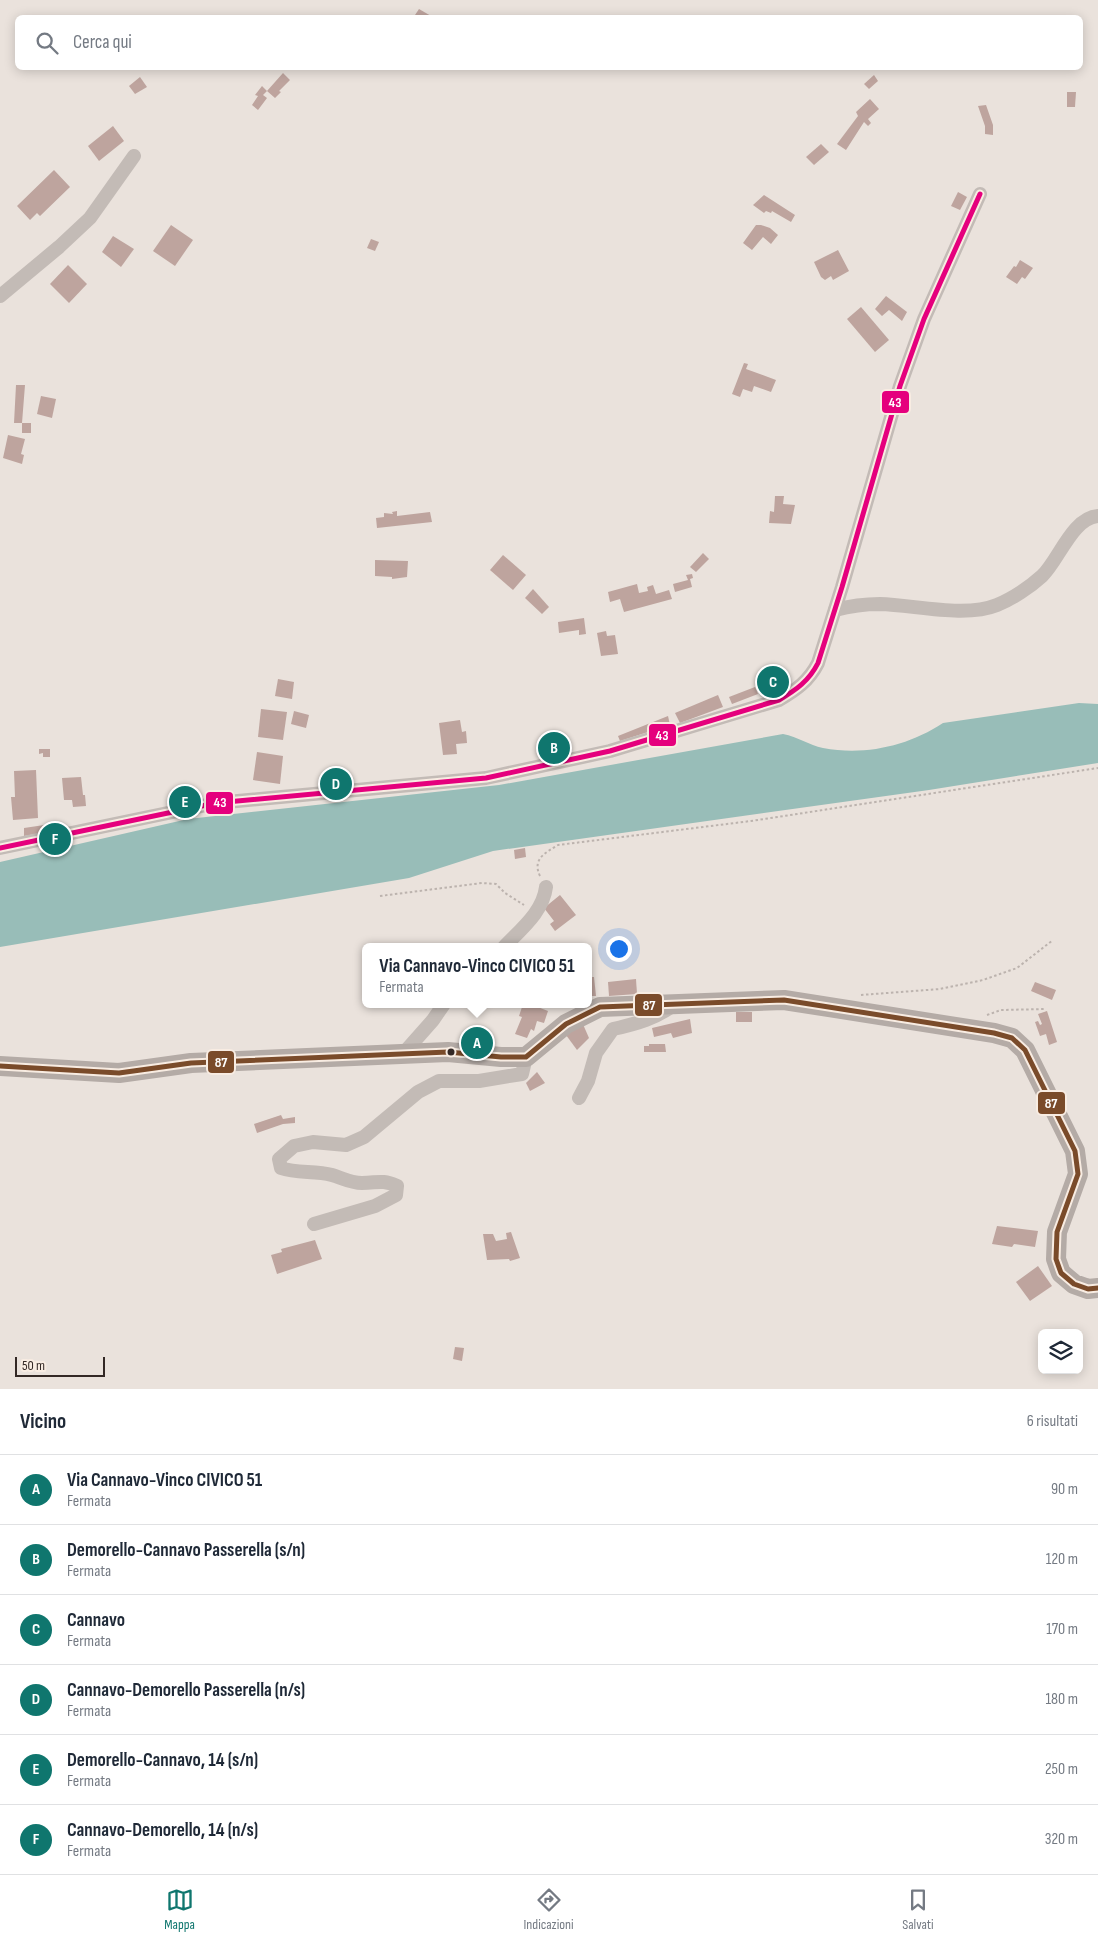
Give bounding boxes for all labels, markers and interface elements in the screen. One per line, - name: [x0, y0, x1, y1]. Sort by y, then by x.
- search box: [15, 15, 1083, 70]
- icon: search: [33, 29, 61, 57]
- text: Cerca qui: [73, 31, 132, 54]
- line badge: 43: [881, 390, 910, 414]
- text: 43: [889, 394, 901, 411]
- pin: C: [757, 663, 789, 701]
- line badge: 43: [648, 723, 677, 747]
- text: 43: [656, 727, 668, 744]
- pin: B: [538, 729, 570, 767]
- pin: D: [320, 765, 352, 803]
- pin: E: [169, 783, 201, 821]
- line badge: 43: [205, 791, 234, 815]
- text: 43: [214, 794, 226, 811]
- pin: F: [39, 820, 71, 858]
- your location: [606, 936, 632, 962]
- popup: [362, 943, 592, 1008]
- text: Via Cannavo-Vinco CIVICO 51: [379, 955, 575, 978]
- text: Fermata: [379, 978, 424, 997]
- line badge: 87: [634, 993, 663, 1017]
- text: 87: [643, 997, 656, 1014]
- pin: A: [461, 1024, 493, 1062]
- unlabelled marker: [446, 1047, 456, 1057]
- line badge: 87: [207, 1050, 235, 1074]
- text: 87: [215, 1054, 228, 1071]
- line badge: 87: [1037, 1091, 1066, 1115]
- text: 87: [1045, 1095, 1058, 1112]
- map controls: [1038, 1329, 1083, 1374]
- button: layers: [1038, 1329, 1083, 1374]
- scale bar: [15, 1354, 105, 1377]
- text: 50 m: [22, 1357, 45, 1374]
- text: Vicino: [20, 1409, 66, 1434]
- text: 6 risultati: [1027, 1412, 1078, 1431]
- text: Via Cannavo-Vinco CIVICO 51: [67, 1469, 262, 1492]
- text: A: [32, 1480, 40, 1499]
- text: 90 m: [1051, 1480, 1078, 1499]
- text: Fermata: [67, 1492, 111, 1511]
- text: Demorello-Cannavo Passerella (s/n): [67, 1539, 305, 1562]
- text: B: [32, 1550, 40, 1569]
- text: 120 m: [1046, 1550, 1078, 1569]
- text: Fermata: [67, 1562, 111, 1581]
- text: Cannavo: [67, 1609, 125, 1632]
- text: C: [32, 1620, 40, 1639]
- text: 170 m: [1046, 1620, 1078, 1639]
- text: Fermata: [67, 1632, 111, 1651]
- text: Cannavo-Demorello Passerella (n/s): [67, 1679, 305, 1702]
- text: D: [32, 1690, 40, 1709]
- text: 180 m: [1045, 1690, 1078, 1709]
- text: Fermata: [67, 1702, 111, 1721]
- text: Demorello-Cannavo, 14 (s/n): [67, 1749, 258, 1772]
- text: E: [33, 1760, 39, 1779]
- text: 250 m: [1045, 1760, 1078, 1779]
- text: Fermata: [67, 1772, 111, 1791]
- text: Cannavo-Demorello, 14 (n/s): [67, 1819, 258, 1842]
- text: F: [33, 1830, 39, 1849]
- text: 320 m: [1045, 1830, 1078, 1849]
- text: Fermata: [67, 1842, 111, 1861]
- tab: Mappa: [164, 1886, 195, 1933]
- tab: Indicazioni: [524, 1886, 574, 1933]
- tab: Salvati: [902, 1886, 934, 1933]

